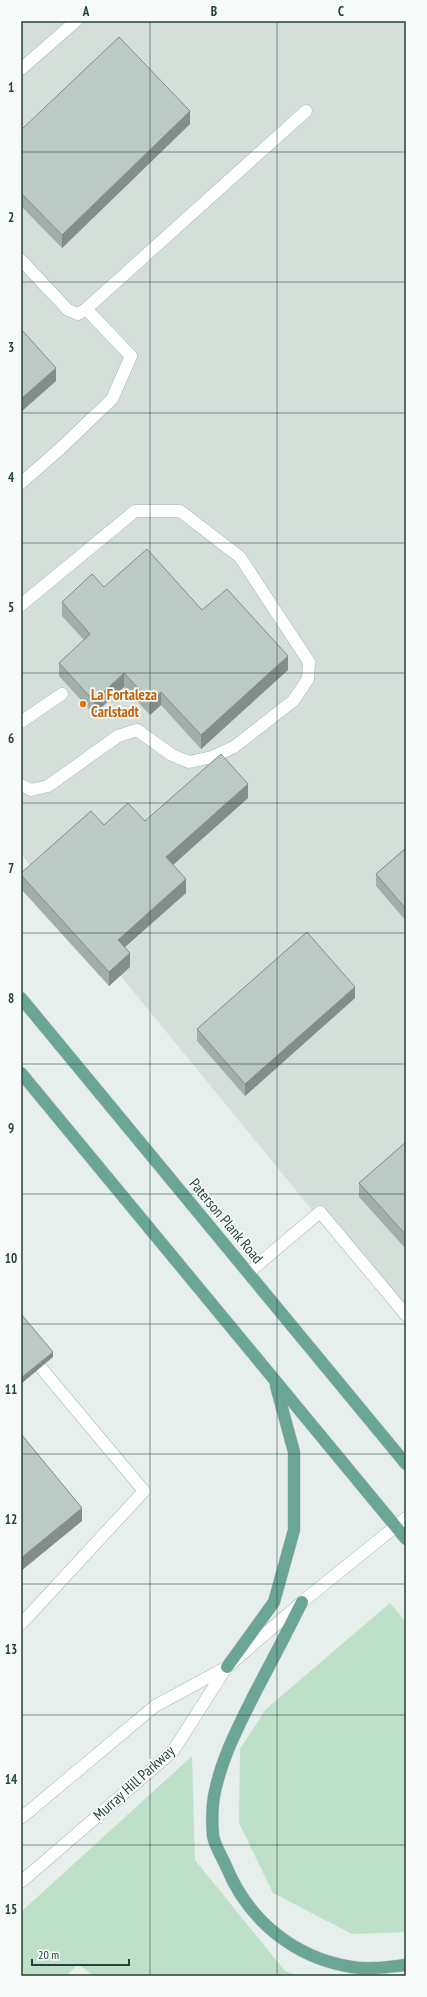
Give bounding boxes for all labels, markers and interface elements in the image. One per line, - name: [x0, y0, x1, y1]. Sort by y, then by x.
- text: A: [82, 3, 90, 20]
- text: B: [211, 3, 217, 20]
- text: C: [338, 3, 344, 20]
- text: 1: [8, 79, 14, 96]
- text: 2: [8, 209, 14, 226]
- text: 3: [8, 339, 14, 356]
- text: 4: [8, 469, 15, 486]
- text: 5: [8, 599, 14, 616]
- place label: La Fortaleza Carlstadt: [91, 685, 157, 721]
- marker: La Fortaleza Carlstadt: [78, 699, 88, 709]
- text: 6: [8, 730, 14, 747]
- text: 7: [8, 860, 14, 877]
- text: 8: [8, 990, 14, 1007]
- text: 9: [8, 1120, 14, 1137]
- street label: Paterson Plank Road: [185, 1174, 267, 1267]
- text: 10: [5, 1250, 17, 1267]
- text: 11: [5, 1381, 17, 1398]
- text: 12: [5, 1511, 17, 1528]
- text: 13: [5, 1641, 17, 1658]
- street label: Murray Hill Parkway: [89, 1741, 179, 1824]
- text: 14: [5, 1771, 18, 1788]
- text: 15: [5, 1901, 17, 1918]
- scale bar: [32, 1941, 129, 1967]
- text: 20 m: [38, 1947, 59, 1962]

